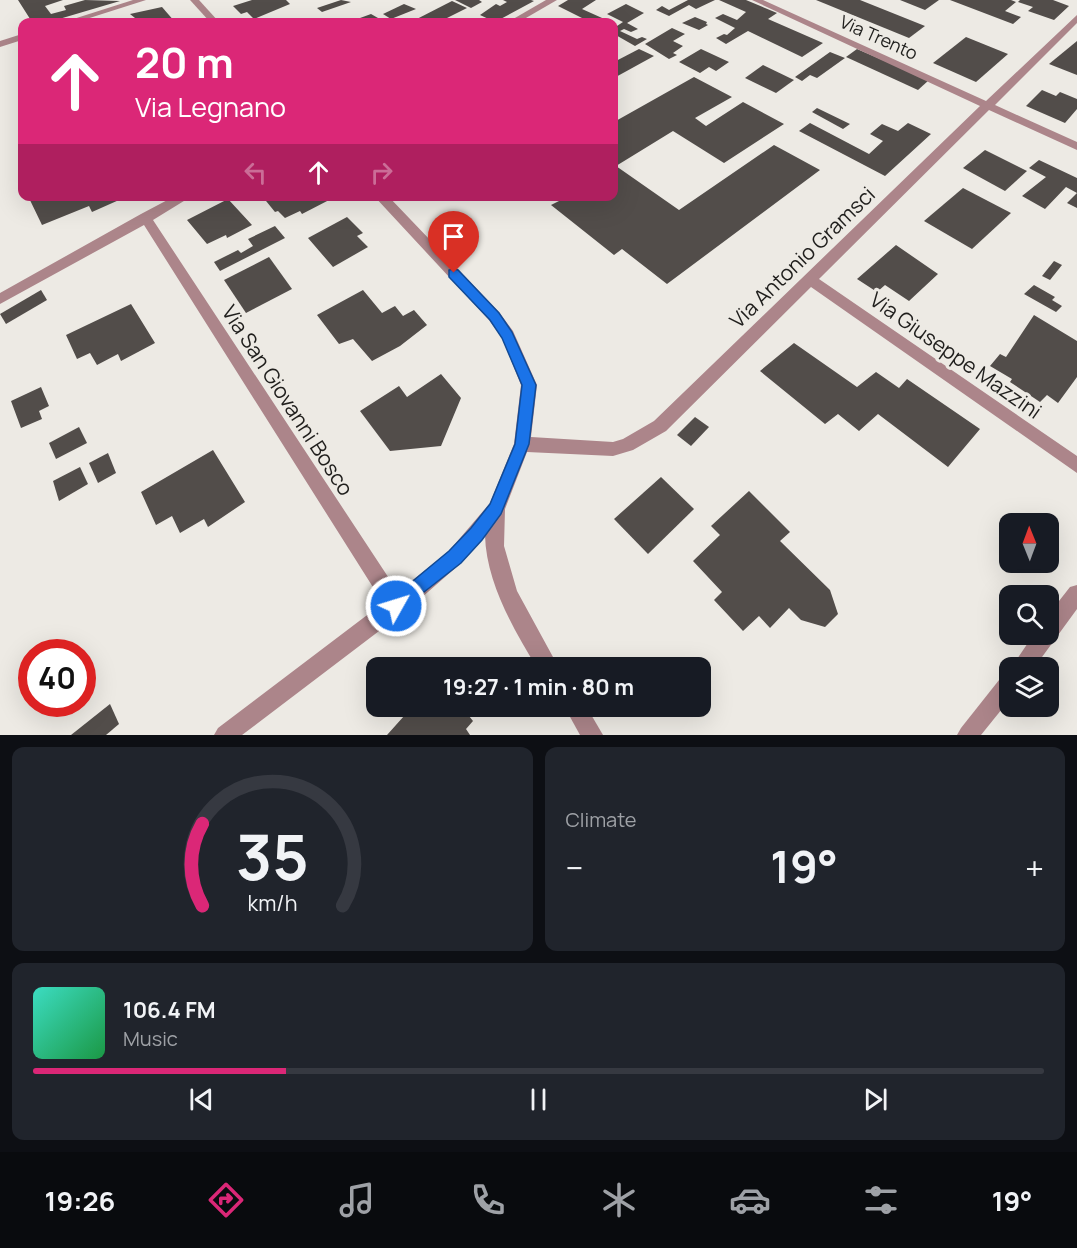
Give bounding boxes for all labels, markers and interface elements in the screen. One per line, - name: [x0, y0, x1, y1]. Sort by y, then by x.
- street label: Via Trento: [836, 9, 922, 65]
- text: 20 m: [135, 33, 234, 91]
- icon: ahead: [36, 42, 114, 120]
- text: Via Legnano: [135, 88, 286, 125]
- icon: left: [239, 156, 272, 189]
- icon: ahead: [302, 156, 335, 189]
- icon: right: [365, 156, 398, 189]
- street label: Via Antonio Gramsci: [723, 180, 881, 334]
- pin: [428, 211, 479, 273]
- icon: arrive: [437, 220, 470, 253]
- street label: Via Giuseppe Mazzini: [865, 285, 1047, 425]
- street label: Via San Giovanni Bosco: [216, 299, 360, 501]
- north arrow: [999, 513, 1059, 573]
- map controls: [999, 513, 1059, 717]
- position arrow: [364, 574, 428, 638]
- button: search: [999, 585, 1059, 645]
- speed limit sign: 40: [18, 639, 96, 717]
- button: layers: [999, 657, 1059, 717]
- text: 19:27 · 1 min · 80 m: [443, 672, 634, 702]
- text: Climate: [566, 806, 637, 833]
- text: 35: [236, 813, 309, 899]
- text: 19°: [770, 835, 838, 897]
- text: −: [566, 845, 583, 890]
- text: +: [1025, 845, 1044, 890]
- text: km/h: [247, 888, 297, 917]
- text: 106.4 FM: [123, 995, 216, 1025]
- text: Music: [123, 1025, 178, 1052]
- icon: previous: [185, 1083, 218, 1116]
- icon: pause: [522, 1083, 555, 1116]
- icon: next: [859, 1083, 892, 1116]
- icon: directions: [205, 1179, 247, 1221]
- icon: music: [336, 1179, 378, 1221]
- icon: phone: [467, 1179, 509, 1221]
- icon: climate: [598, 1179, 640, 1221]
- icon: car: [729, 1179, 771, 1221]
- icon: filters: [860, 1179, 902, 1221]
- text: 19:26: [45, 1182, 115, 1219]
- text: 19°: [992, 1182, 1032, 1219]

